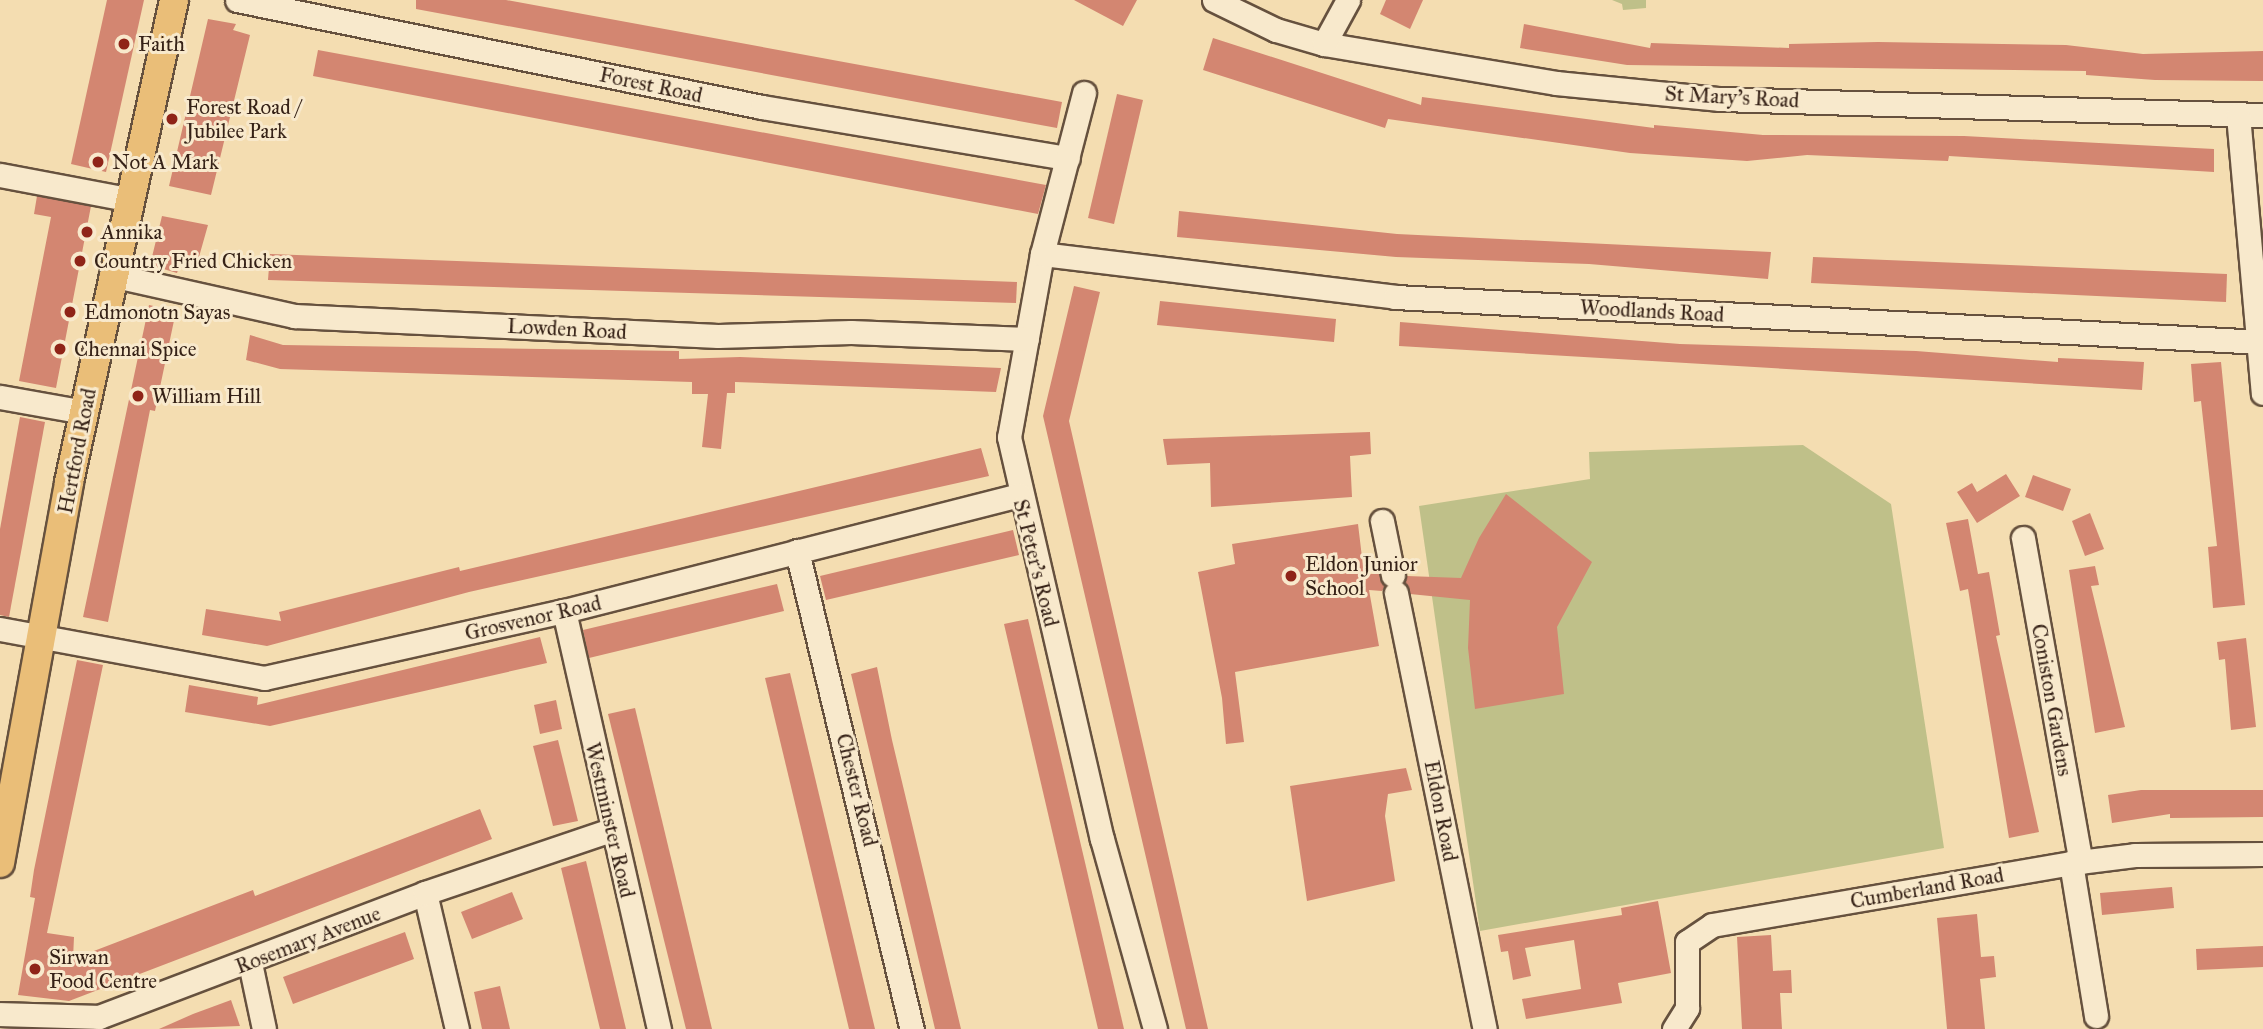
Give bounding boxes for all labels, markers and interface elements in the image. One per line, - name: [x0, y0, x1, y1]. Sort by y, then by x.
- place label: Faith: [138, 31, 185, 57]
- marker: Faith: [116, 36, 132, 52]
- street label: Forest Road: [597, 62, 705, 108]
- street label: St Mary's Road: [1664, 81, 1800, 113]
- place label: Forest Road / Jubilee Park: [186, 94, 301, 144]
- marker: Forest Road / Jubilee Park: [164, 111, 180, 127]
- place label: Not A Mark: [112, 149, 219, 175]
- marker: Not A Mark: [90, 154, 106, 170]
- place label: Annika: [101, 219, 162, 245]
- marker: Annika: [79, 224, 95, 240]
- place label: Country Fried Chicken: [94, 248, 292, 274]
- marker: Country Fried Chicken: [72, 253, 88, 269]
- street label: Woodlands Road: [1579, 295, 1725, 327]
- place label: Edmonotn Sayas: [84, 299, 230, 325]
- marker: Edmonotn Sayas: [62, 304, 78, 320]
- street label: Lowden Road: [507, 313, 627, 345]
- place label: Chennai Spice: [74, 336, 196, 362]
- marker: Chennai Spice: [52, 341, 68, 357]
- place label: William Hill: [152, 383, 261, 409]
- street label: Hertford Road: [52, 386, 102, 516]
- marker: William Hill: [130, 388, 146, 404]
- street label: St Peter's Road: [1008, 497, 1064, 629]
- place label: Eldon Junior School: [1305, 551, 1418, 601]
- marker: Eldon Junior School: [1283, 568, 1299, 584]
- street label: Grosvenor Road: [462, 590, 604, 646]
- street label: Coniston Gardens: [2026, 622, 2078, 778]
- street label: Chester Road: [831, 731, 883, 849]
- street label: Westminster Road: [580, 740, 640, 900]
- street label: Eldon Road: [1419, 758, 1463, 864]
- street label: Cumberland Road: [1848, 862, 2006, 914]
- street label: Rosemary Avenue: [232, 901, 384, 979]
- place label: Sirwan Food Centre: [49, 944, 157, 994]
- marker: Sirwan Food Centre: [27, 961, 43, 977]

